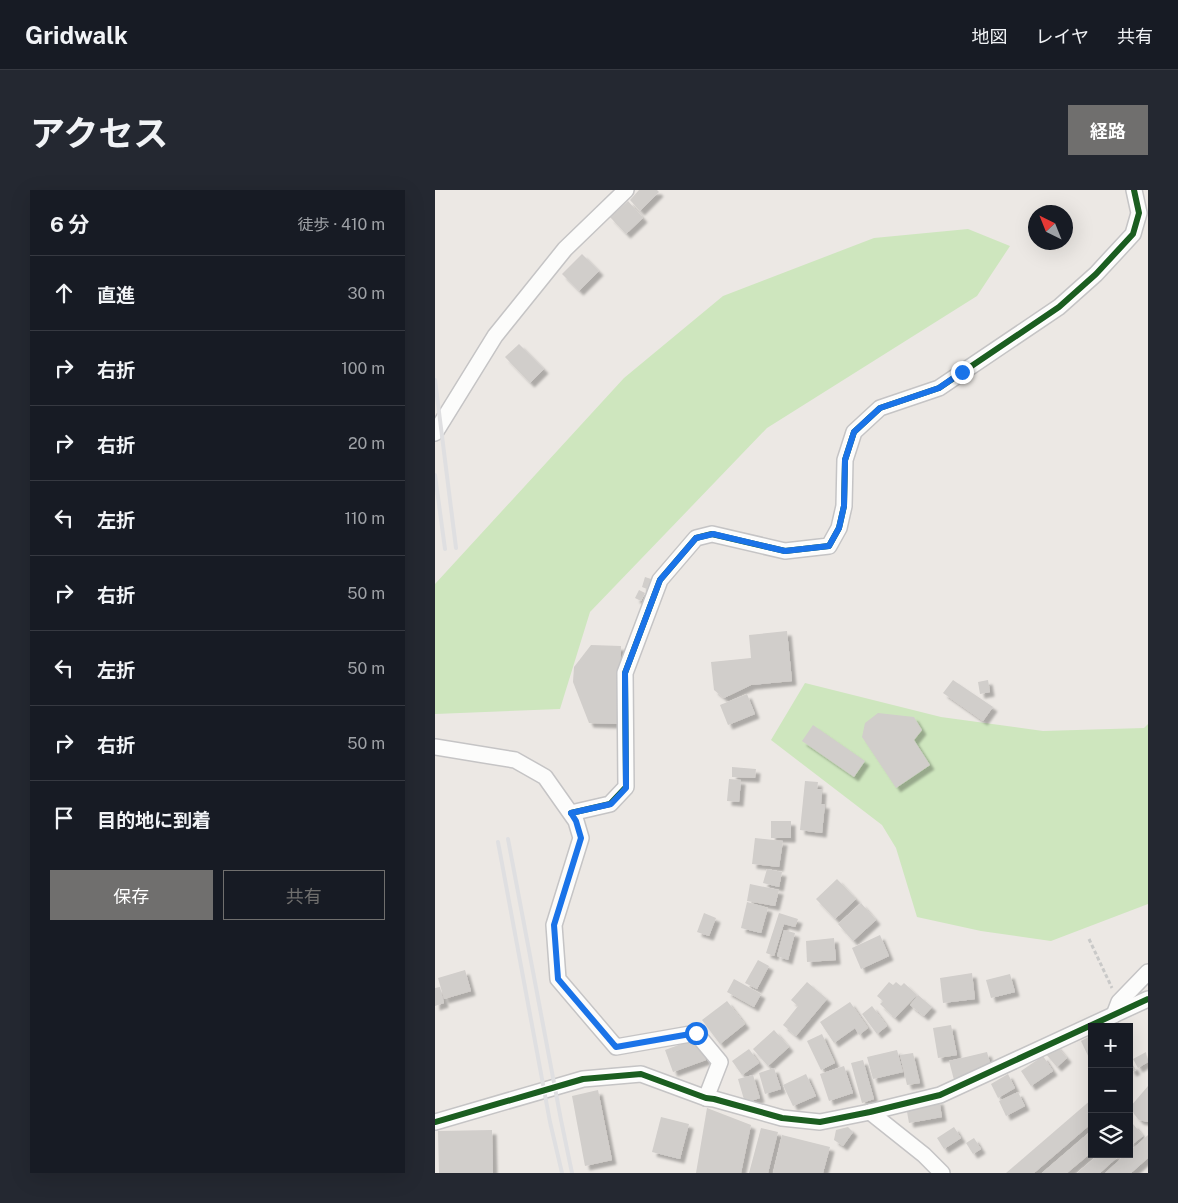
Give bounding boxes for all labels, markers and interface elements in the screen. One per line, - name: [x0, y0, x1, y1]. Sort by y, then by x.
- text: Gridwalk: [25, 21, 128, 49]
- text: 地図: [972, 26, 1008, 47]
- text: レイヤ: [1036, 26, 1089, 47]
- text: 共有: [1117, 26, 1153, 47]
- button: 経路: [1068, 105, 1148, 155]
- text: アクセス: [30, 113, 168, 154]
- north arrow: [1028, 205, 1073, 250]
- text: 6 分: [50, 212, 90, 237]
- text: 徒歩 · 410 m: [298, 215, 385, 234]
- icon: ahead: [50, 279, 78, 307]
- text: 直進: [97, 284, 135, 306]
- text: 30 m: [348, 284, 385, 303]
- icon: right: [50, 354, 78, 382]
- text: 右折: [97, 359, 135, 381]
- text: 100 m: [341, 359, 385, 378]
- route end: [951, 361, 974, 384]
- icon: right: [50, 429, 78, 457]
- text: 右折: [97, 434, 135, 456]
- text: 20 m: [348, 434, 385, 453]
- icon: left: [50, 504, 78, 532]
- text: 左折: [97, 509, 135, 531]
- text: 110 m: [344, 509, 385, 528]
- icon: right: [50, 579, 78, 607]
- text: 右折: [97, 584, 135, 606]
- text: 50 m: [347, 584, 385, 603]
- icon: left: [50, 654, 78, 682]
- text: 左折: [97, 659, 135, 681]
- text: 50 m: [347, 659, 385, 678]
- icon: right: [50, 729, 78, 757]
- text: 右折: [97, 734, 135, 756]
- text: 50 m: [347, 734, 385, 753]
- icon: arrive: [50, 804, 78, 832]
- text: 目的地に到着: [97, 809, 211, 831]
- button: 保存: [50, 870, 213, 920]
- button: 共有: [223, 870, 385, 920]
- route start: [685, 1022, 708, 1045]
- map controls: [1088, 1023, 1133, 1158]
- button: +: [1088, 1023, 1133, 1068]
- button: −: [1088, 1068, 1133, 1113]
- button: layers: [1088, 1113, 1133, 1158]

